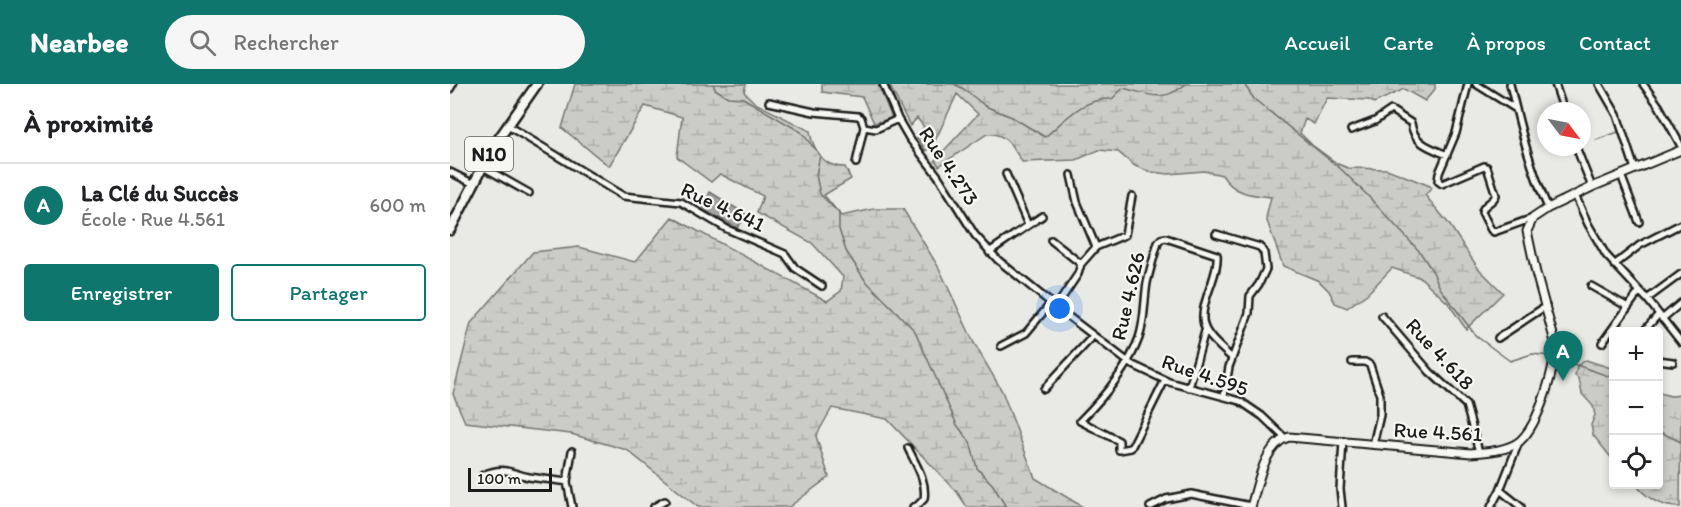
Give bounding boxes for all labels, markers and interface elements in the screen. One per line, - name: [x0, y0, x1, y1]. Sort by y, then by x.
- search box: [165, 15, 585, 69]
- text: Nearbee: [30, 25, 129, 59]
- icon: search: [186, 26, 219, 59]
- text: Rechercher: [234, 29, 339, 56]
- text: Accueil: [1285, 30, 1350, 55]
- text: Carte: [1383, 30, 1434, 55]
- text: À propos: [1467, 30, 1546, 55]
- text: Contact: [1579, 30, 1651, 55]
- north arrow: [1537, 102, 1591, 156]
- text: À proximité: [24, 107, 153, 139]
- street label: Rue 4.273: [914, 122, 985, 210]
- road number: N10: [465, 137, 513, 171]
- street label: Rue 4.641: [677, 176, 770, 237]
- text: La Clé du Succès: [81, 180, 239, 207]
- text: A: [37, 193, 50, 217]
- text: 600 m: [369, 193, 426, 217]
- text: École · Rue 4.561: [81, 207, 225, 231]
- street label: Rue 4.626: [1105, 249, 1150, 343]
- button: Enregistrer: [24, 264, 219, 321]
- button: Partager: [231, 264, 426, 321]
- your location: [1045, 294, 1074, 323]
- street label: Rue 4.618: [1401, 313, 1480, 395]
- map controls: [1609, 327, 1663, 489]
- button: +: [1609, 327, 1663, 381]
- pin: A: [1544, 332, 1582, 381]
- street label: Rue 4.595: [1159, 348, 1252, 401]
- button: −: [1609, 381, 1663, 435]
- street label: Rue 4.561: [1393, 417, 1483, 446]
- button: locate: [1609, 435, 1663, 489]
- scale bar: [468, 465, 552, 492]
- text: 100 m: [477, 469, 521, 488]

